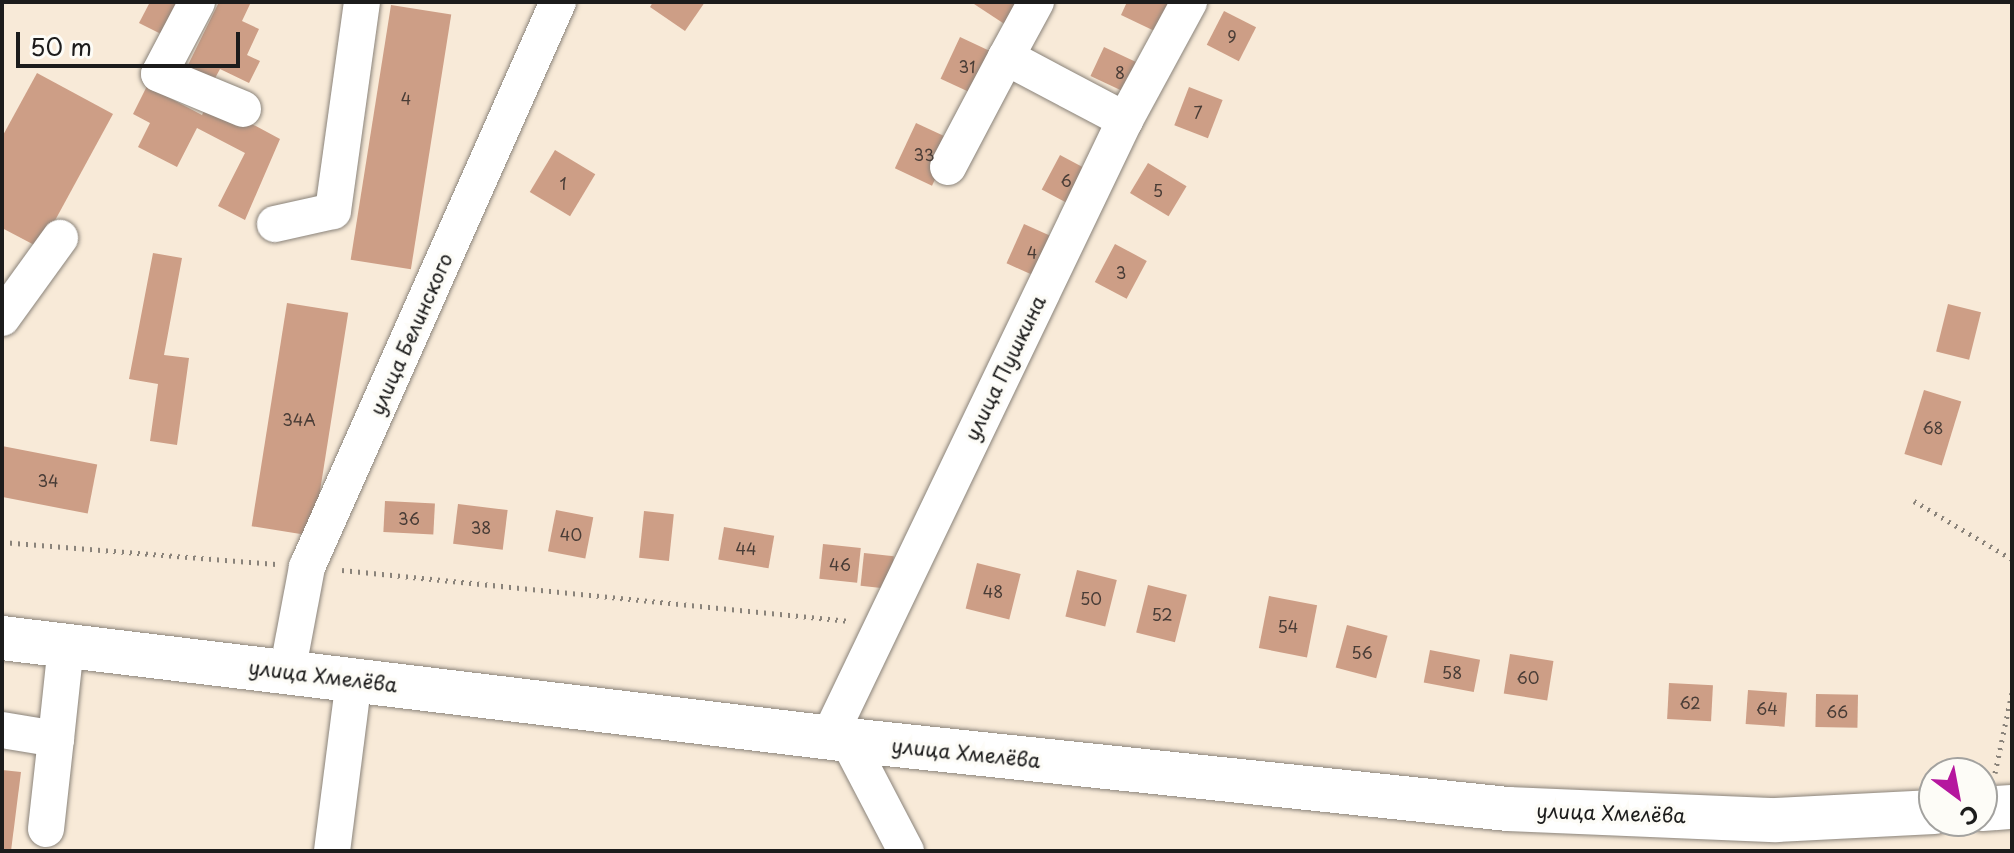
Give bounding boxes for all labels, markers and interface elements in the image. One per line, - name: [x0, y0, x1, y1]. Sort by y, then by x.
- scale bar: [20, 16, 244, 66]
- house number: 9: [1227, 26, 1237, 46]
- text: 50 m: [30, 28, 92, 64]
- house number: 31: [959, 56, 975, 76]
- house number: 8: [1115, 62, 1125, 82]
- house number: 4: [401, 88, 411, 108]
- house number: 7: [1193, 102, 1203, 122]
- house number: 33: [913, 144, 935, 164]
- house number: 6: [1060, 170, 1072, 190]
- house number: 1: [559, 173, 567, 193]
- house number: 5: [1153, 180, 1163, 200]
- house number: 4: [1027, 242, 1037, 262]
- street label: улица Белинского: [364, 249, 458, 419]
- house number: 3: [1116, 262, 1126, 282]
- street label: улица Пушкина: [959, 291, 1051, 445]
- house number: 34А: [282, 409, 316, 429]
- house number: 68: [1922, 417, 1944, 437]
- house number: 34: [37, 470, 59, 490]
- house number: 36: [398, 508, 420, 528]
- house number: 38: [471, 517, 491, 537]
- house number: 40: [560, 524, 582, 544]
- house number: 44: [735, 538, 757, 558]
- house number: 46: [829, 554, 851, 574]
- house number: 48: [983, 581, 1003, 601]
- house number: 50: [1080, 588, 1102, 608]
- house number: 52: [1151, 604, 1173, 624]
- house number: 54: [1278, 616, 1298, 636]
- house number: 56: [1351, 642, 1373, 662]
- street label: улица Хмелёва: [247, 655, 399, 697]
- house number: 58: [1442, 662, 1462, 682]
- house number: 60: [1517, 667, 1539, 687]
- house number: 62: [1679, 692, 1701, 712]
- house number: 64: [1756, 698, 1778, 718]
- house number: 66: [1826, 701, 1848, 721]
- street label: улица Хмелёва: [890, 733, 1042, 773]
- north arrow: [1918, 757, 1998, 837]
- street label: улица Хмелёва: [1535, 798, 1687, 828]
- text: С: [1954, 798, 1986, 834]

